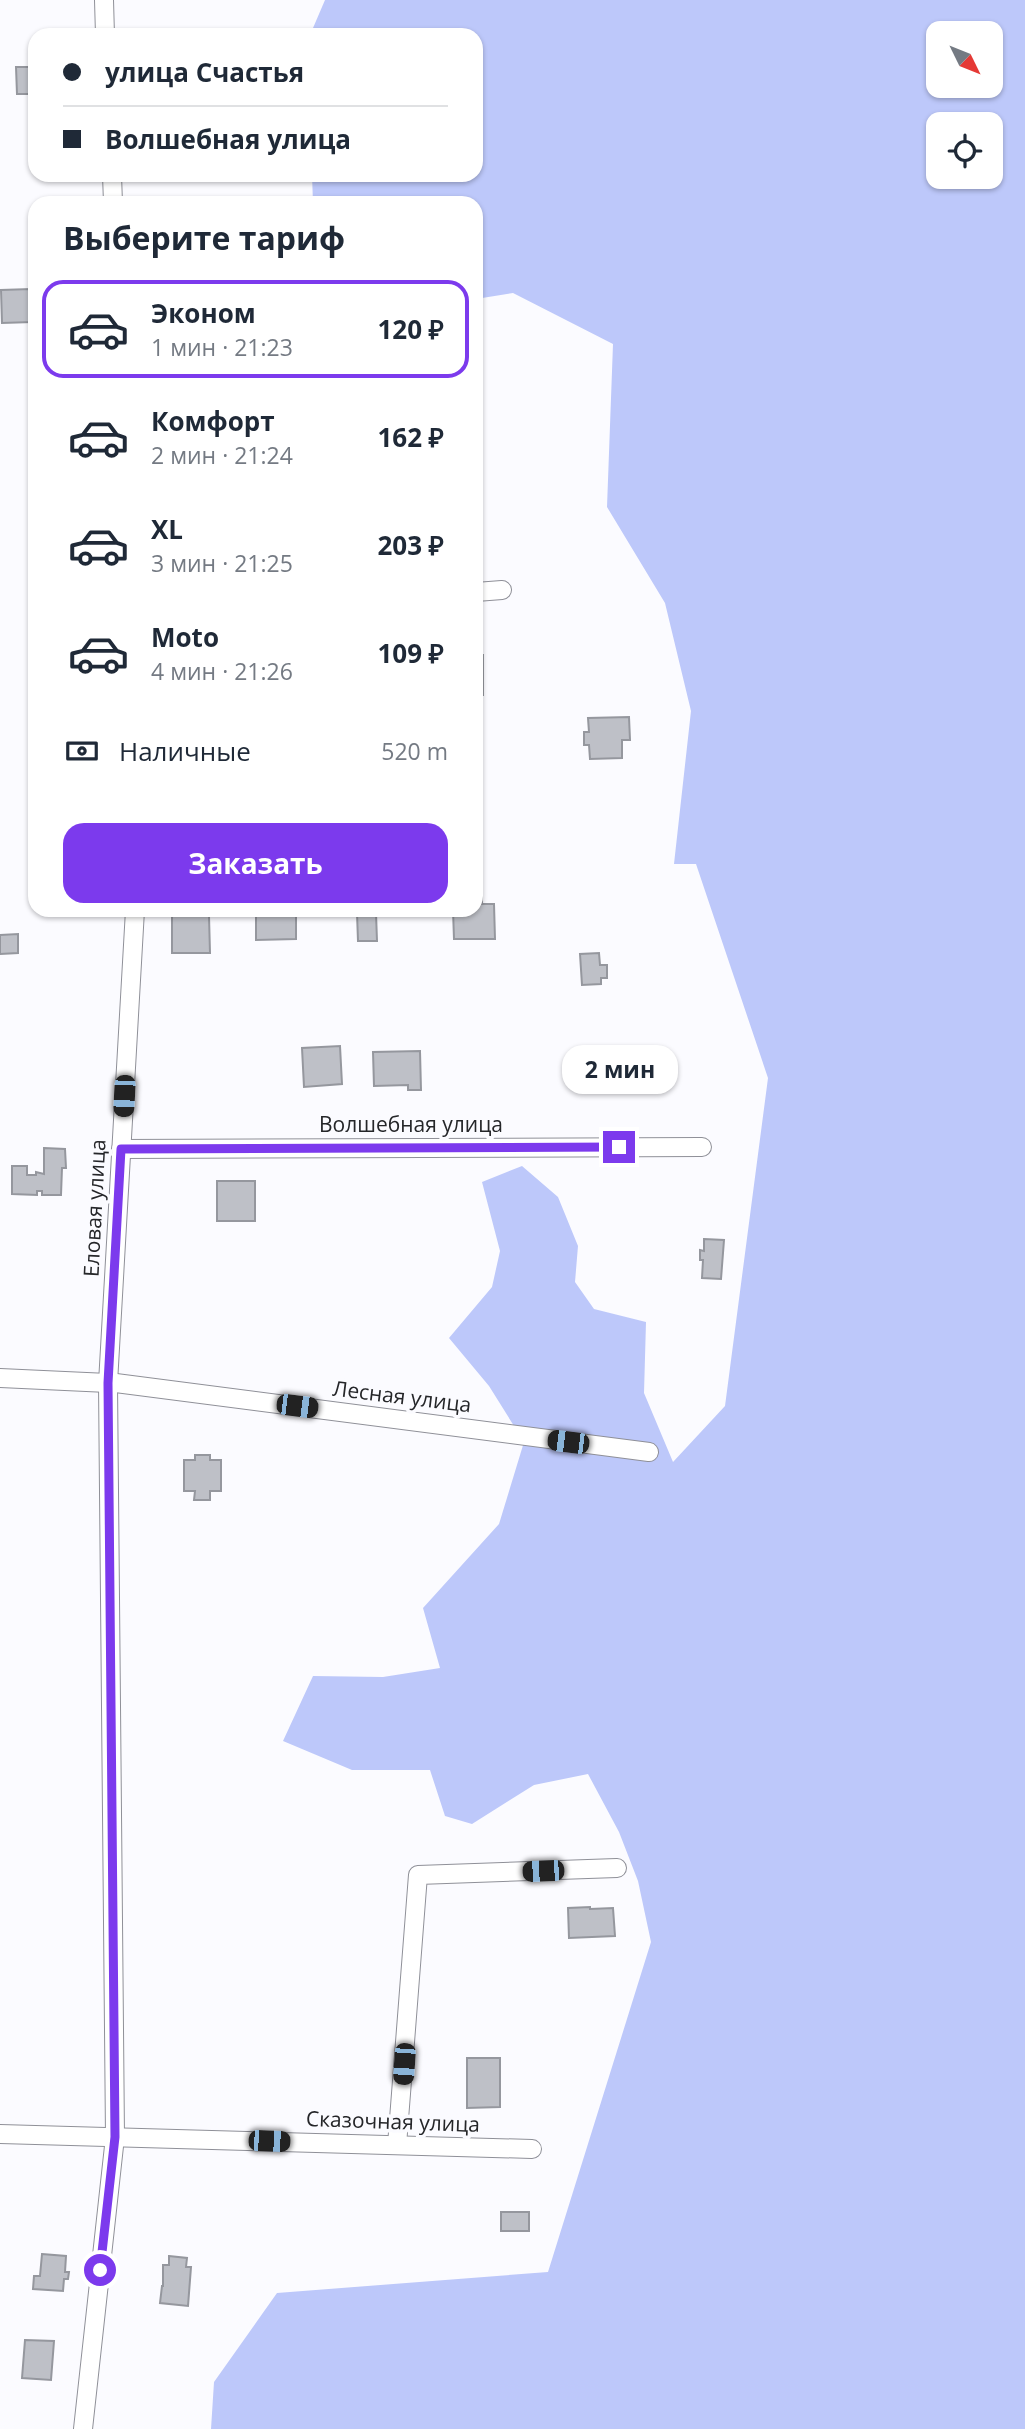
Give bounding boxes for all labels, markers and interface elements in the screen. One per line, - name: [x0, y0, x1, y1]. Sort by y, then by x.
- north arrow: [926, 21, 1003, 98]
- map controls: [926, 21, 1003, 189]
- text: улица Счастья: [105, 54, 304, 90]
- button: locate: [926, 112, 1003, 189]
- text: Волшебная улица: [105, 121, 351, 157]
- text: Выберите тариф: [63, 216, 345, 259]
- text: Эконом: [151, 295, 256, 331]
- icon: car: [67, 298, 130, 361]
- text: 120 ₽: [378, 311, 444, 347]
- text: 1 мин · 21:23: [151, 331, 293, 363]
- text: Комфорт: [151, 403, 275, 439]
- icon: car: [67, 406, 130, 469]
- text: 162 ₽: [378, 419, 444, 455]
- text: 2 мин · 21:24: [151, 439, 293, 471]
- text: XL: [151, 511, 183, 547]
- icon: car: [67, 514, 130, 577]
- text: 203 ₽: [378, 527, 444, 563]
- text: 3 мин · 21:25: [151, 547, 293, 579]
- text: Moto: [151, 619, 219, 655]
- icon: car: [67, 622, 130, 685]
- text: 109 ₽: [378, 635, 444, 671]
- text: 4 мин · 21:26: [151, 655, 293, 687]
- icon: cash: [63, 732, 101, 770]
- text: Наличные: [119, 733, 251, 769]
- text: 520 m: [381, 735, 448, 767]
- button: Заказать: [63, 823, 448, 903]
- callout: 2 мин: [561, 1046, 677, 1094]
- text: 2 мин: [585, 1053, 655, 1085]
- car: [113, 1074, 136, 1118]
- street label: Волшебная улица: [319, 1110, 503, 1138]
- route end: [603, 1131, 635, 1163]
- street label: Еловая улица: [76, 1138, 112, 1278]
- street label: Лесная улица: [331, 1374, 473, 1418]
- car: [275, 1393, 320, 1419]
- car: [546, 1429, 591, 1455]
- car: [522, 1860, 565, 1882]
- car: [393, 2042, 416, 2086]
- street label: Сказочная улица: [306, 2104, 480, 2138]
- car: [248, 2130, 291, 2152]
- route start: [84, 2254, 116, 2286]

